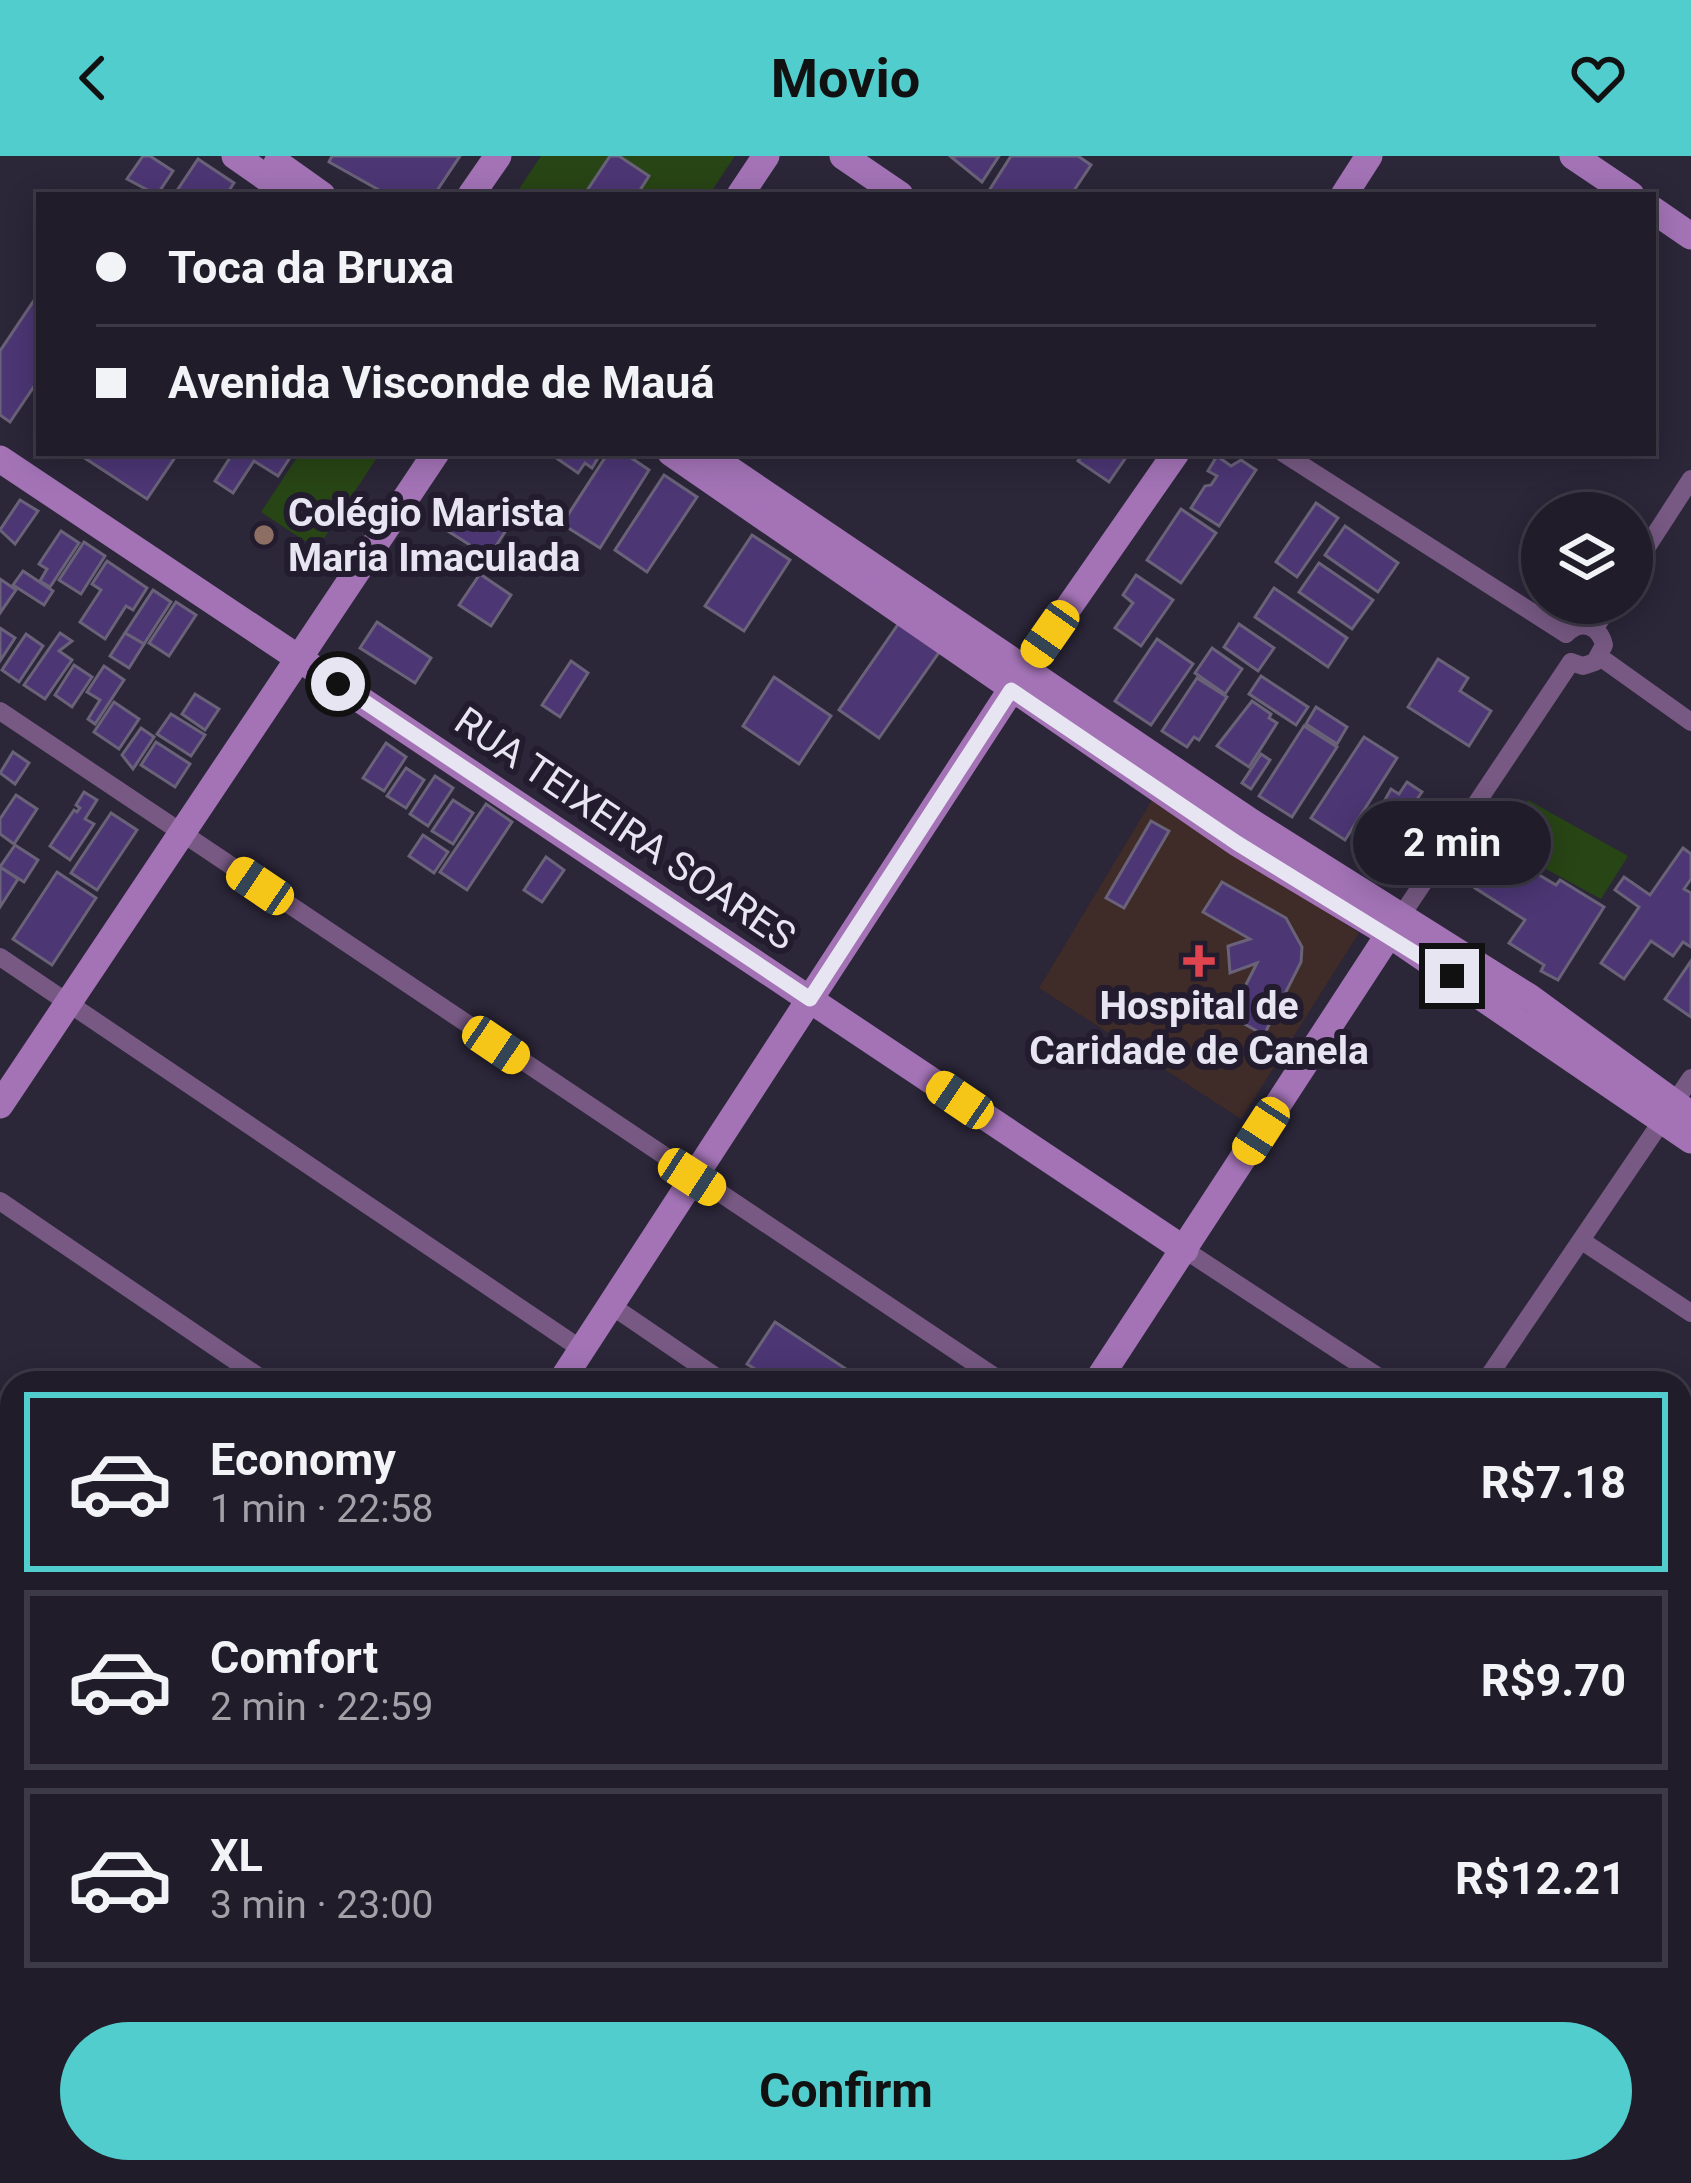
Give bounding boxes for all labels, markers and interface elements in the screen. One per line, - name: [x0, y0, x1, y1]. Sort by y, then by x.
- icon: back: [60, 45, 126, 111]
- icon: heart: [1565, 45, 1631, 111]
- text: Movio: [771, 47, 920, 110]
- text: Toca da Bruxa: [168, 241, 454, 294]
- text: Avenida Visconde de Mauá: [168, 356, 715, 409]
- place label: Colégio Marista Maria Imaculada: [288, 490, 580, 581]
- map controls: [1521, 492, 1653, 624]
- button: layers: [1521, 492, 1653, 624]
- marker: Colégio Marista Maria Imaculada: [251, 522, 277, 548]
- car: [1015, 594, 1085, 674]
- route start: [311, 657, 365, 711]
- street label: RUA TEIXEIRA SOARES: [446, 698, 804, 960]
- callout: 2 min: [1353, 802, 1551, 886]
- text: 2 min: [1403, 820, 1501, 866]
- car: [220, 851, 300, 921]
- marker: Hospital de Caridade de Canela: [1183, 945, 1215, 977]
- route end: [1425, 949, 1479, 1003]
- place label: Hospital de Caridade de Canela: [1029, 983, 1369, 1074]
- car: [456, 1010, 536, 1080]
- car: [920, 1065, 1000, 1135]
- car: [1226, 1091, 1296, 1171]
- car: [652, 1142, 732, 1212]
- icon: car: [66, 1428, 174, 1536]
- text: Economy: [210, 1433, 396, 1486]
- text: R$7.18: [1481, 1456, 1626, 1509]
- text: 1 min · 22:58: [210, 1486, 433, 1532]
- icon: car: [66, 1626, 174, 1734]
- text: Comfort: [210, 1631, 378, 1684]
- text: R$9.70: [1481, 1654, 1626, 1707]
- text: 2 min · 22:59: [210, 1684, 433, 1730]
- icon: car: [66, 1824, 174, 1932]
- text: XL: [210, 1829, 263, 1882]
- text: R$12.21: [1455, 1852, 1626, 1905]
- text: 3 min · 23:00: [210, 1882, 433, 1928]
- button: Confirm: [60, 2022, 1632, 2160]

